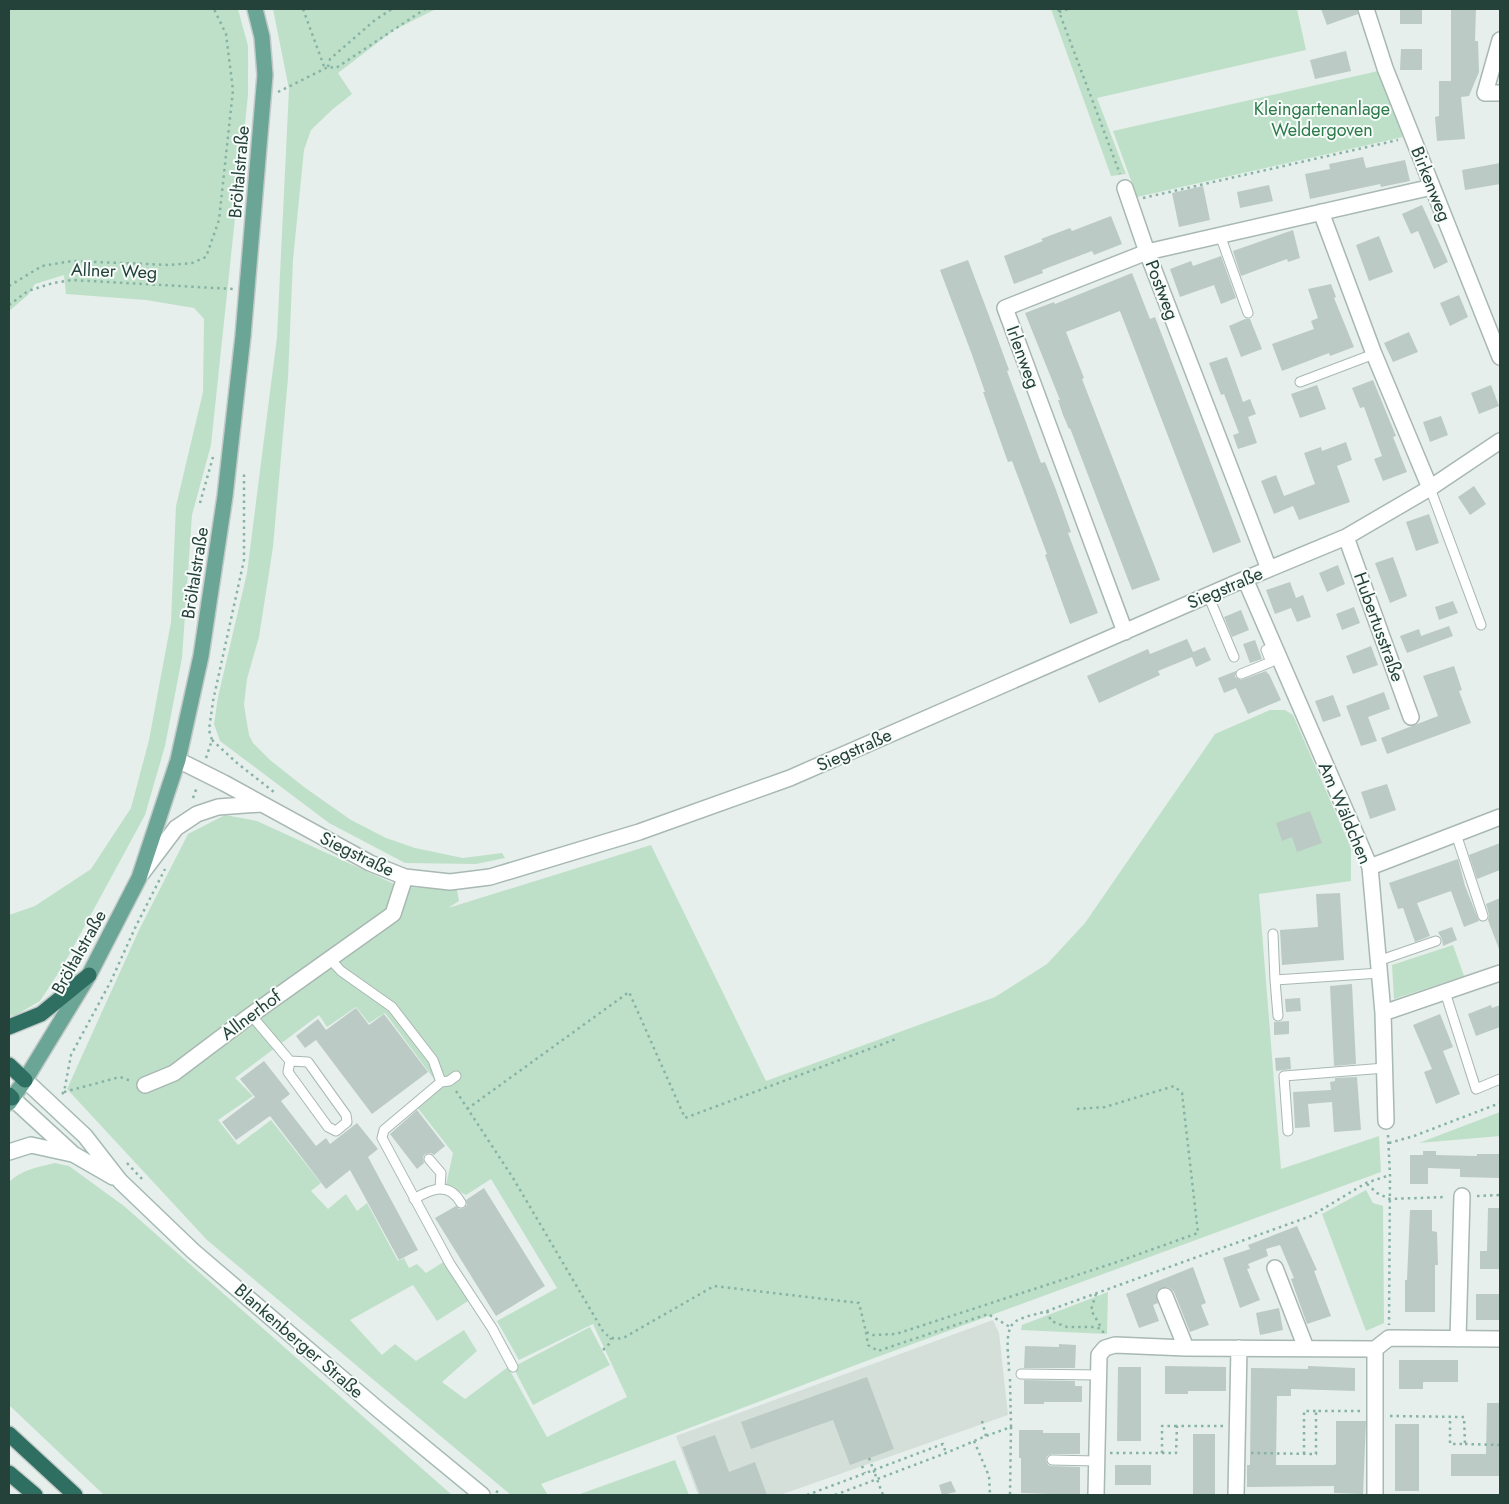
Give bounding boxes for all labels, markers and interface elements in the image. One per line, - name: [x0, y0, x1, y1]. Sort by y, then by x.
- park label: Kleingartenanlage Weldergoven: [1254, 96, 1390, 143]
- street label: Bröltalstraße: [222, 125, 256, 219]
- street label: Birkenweg: [1404, 143, 1458, 225]
- street label: Postweg: [1139, 256, 1185, 324]
- street label: Allner Weg: [70, 257, 158, 285]
- street label: Irlenweg: [1000, 322, 1046, 392]
- street label: Bröltalstraße: [175, 525, 215, 621]
- street label: Siegstraße: [1183, 560, 1267, 616]
- street label: Hubertusstraße: [1347, 569, 1411, 685]
- street label: Siegstraße: [812, 722, 896, 778]
- street label: Am Wäldchen: [1312, 758, 1378, 868]
- street label: Siegstraße: [315, 825, 399, 883]
- street label: Bröltalstraße: [45, 905, 113, 999]
- street label: Allnerhof: [215, 983, 287, 1046]
- street label: Blankenberger Straße: [229, 1278, 369, 1404]

